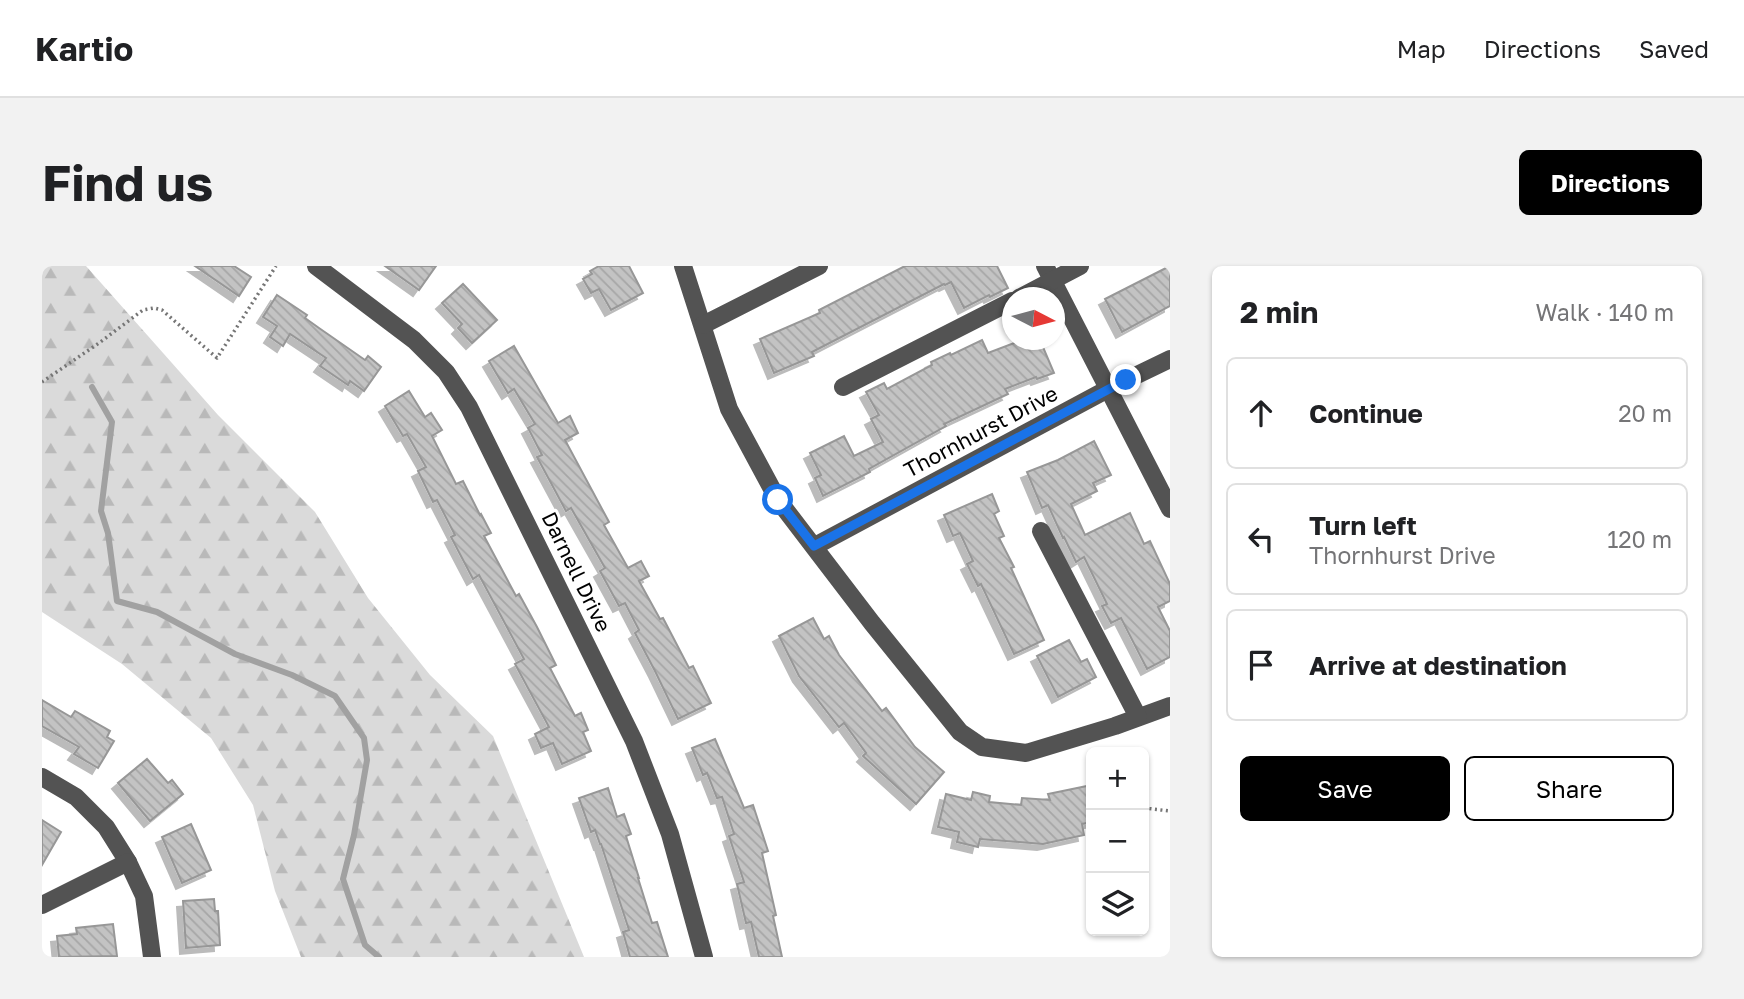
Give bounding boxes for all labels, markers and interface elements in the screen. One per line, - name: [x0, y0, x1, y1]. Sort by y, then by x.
- text: Kartio: [35, 29, 133, 68]
- text: Map: [1397, 34, 1446, 63]
- text: Directions: [1484, 34, 1601, 63]
- text: Saved: [1639, 34, 1709, 63]
- button: Directions: [1519, 150, 1702, 215]
- text: Find us: [42, 153, 213, 212]
- north arrow: [1002, 287, 1065, 350]
- text: 2 min: [1240, 294, 1318, 330]
- text: Walk · 140 m: [1536, 298, 1674, 326]
- route end: [1110, 364, 1141, 395]
- street label: Thornhurst Drive: [899, 380, 1062, 483]
- icon: ahead: [1242, 394, 1280, 432]
- text: Continue: [1309, 398, 1423, 429]
- text: 20 m: [1618, 399, 1672, 427]
- route start: [762, 484, 793, 515]
- street label: Darnell Drive: [537, 507, 617, 636]
- text: Turn left: [1309, 510, 1417, 541]
- icon: left: [1242, 520, 1280, 558]
- text: 120 m: [1607, 525, 1672, 553]
- text: Thornhurst Drive: [1309, 541, 1495, 569]
- icon: arrive: [1242, 646, 1280, 684]
- text: Arrive at destination: [1309, 650, 1567, 681]
- map controls: [1086, 747, 1149, 936]
- button: +: [1086, 747, 1149, 810]
- button: Save: [1240, 756, 1450, 821]
- button: Share: [1464, 756, 1674, 821]
- button: −: [1086, 810, 1149, 873]
- button: layers: [1086, 873, 1149, 936]

